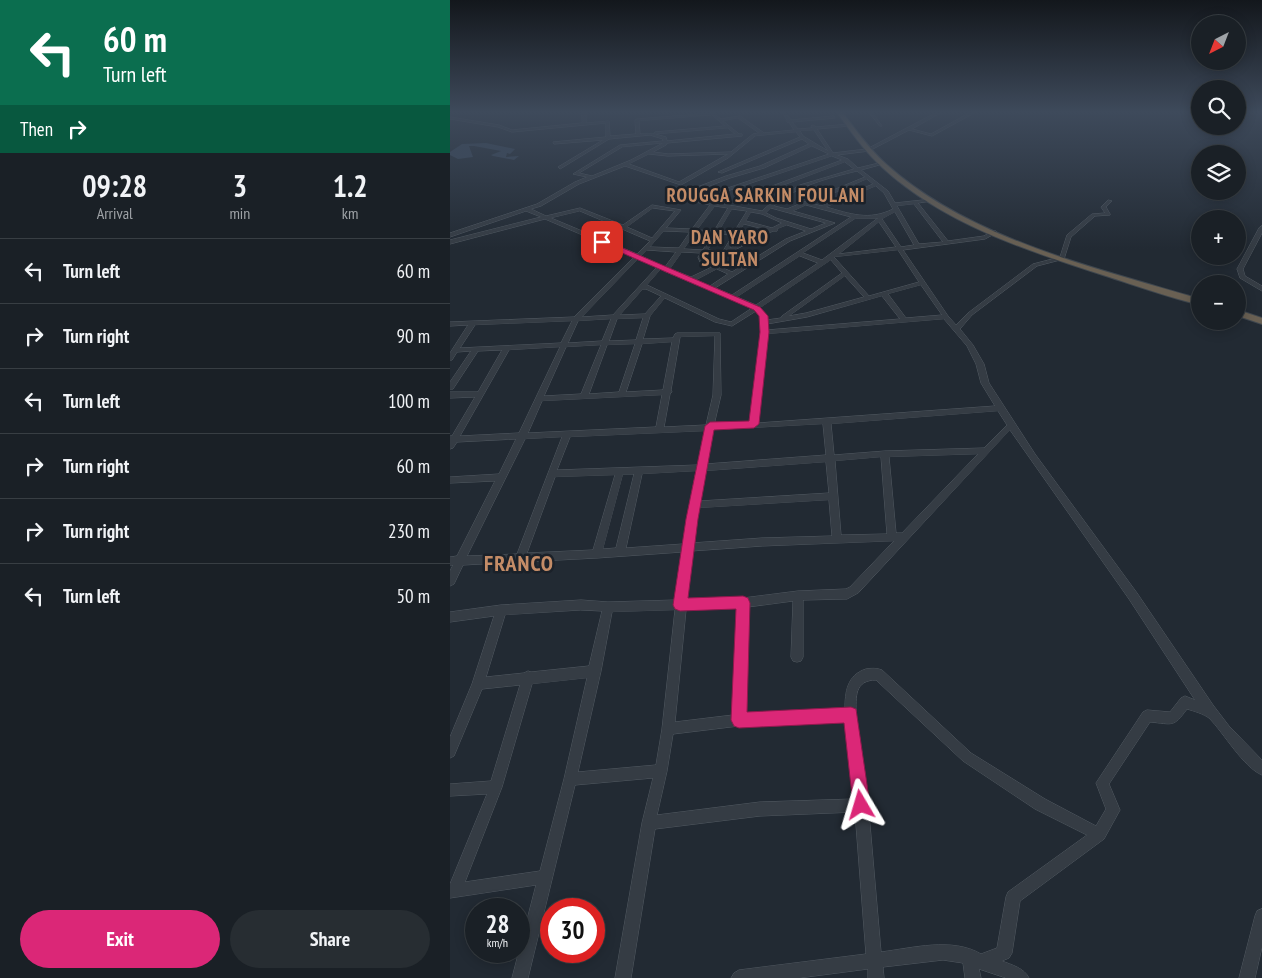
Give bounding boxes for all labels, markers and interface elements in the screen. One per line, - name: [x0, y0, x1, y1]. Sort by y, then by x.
- north arrow: [1191, 15, 1246, 70]
- map controls: [1191, 15, 1246, 330]
- text: 60 m: [103, 16, 167, 62]
- icon: left: [20, 20, 85, 85]
- text: Turn left: [103, 60, 167, 88]
- button: search: [1191, 80, 1246, 135]
- icon: right: [63, 115, 91, 143]
- text: Then: [20, 117, 53, 141]
- button: layers: [1191, 145, 1246, 200]
- text: 09:28: [82, 166, 147, 205]
- text: 3: [233, 166, 247, 205]
- text: 1.2: [333, 166, 368, 205]
- district label: ROUGGA SARKIN FOULANI: [667, 183, 865, 207]
- text: Arrival: [97, 203, 133, 223]
- text: min: [229, 203, 250, 223]
- text: km: [342, 203, 358, 223]
- button: +: [1191, 210, 1246, 265]
- pin: [581, 221, 623, 263]
- district label: DAN YARO SULTAN: [691, 225, 769, 271]
- icon: arrive: [588, 228, 616, 256]
- icon: left: [20, 257, 48, 285]
- text: Turn left: [63, 259, 120, 283]
- text: 60 m: [397, 259, 430, 283]
- button: −: [1191, 275, 1246, 330]
- icon: right: [20, 322, 48, 350]
- text: Turn right: [63, 324, 129, 348]
- text: 90 m: [397, 324, 430, 348]
- icon: left: [20, 387, 48, 415]
- text: Turn left: [63, 389, 120, 413]
- text: 100 m: [388, 389, 430, 413]
- icon: right: [20, 452, 48, 480]
- text: Turn right: [63, 454, 129, 478]
- text: 60 m: [397, 454, 430, 478]
- icon: right: [20, 517, 48, 545]
- text: Turn right: [63, 519, 129, 543]
- text: 230 m: [388, 519, 430, 543]
- district label: FRANCO: [484, 549, 554, 577]
- icon: left: [20, 582, 48, 610]
- text: Turn left: [63, 584, 120, 608]
- text: 50 m: [397, 584, 430, 608]
- position arrow: [834, 778, 886, 830]
- speed limit sign: 30: [540, 898, 605, 963]
- text: 28: [486, 908, 509, 940]
- button: Exit: [20, 910, 220, 968]
- button: Share: [230, 910, 430, 968]
- text: km/h: [487, 935, 508, 950]

